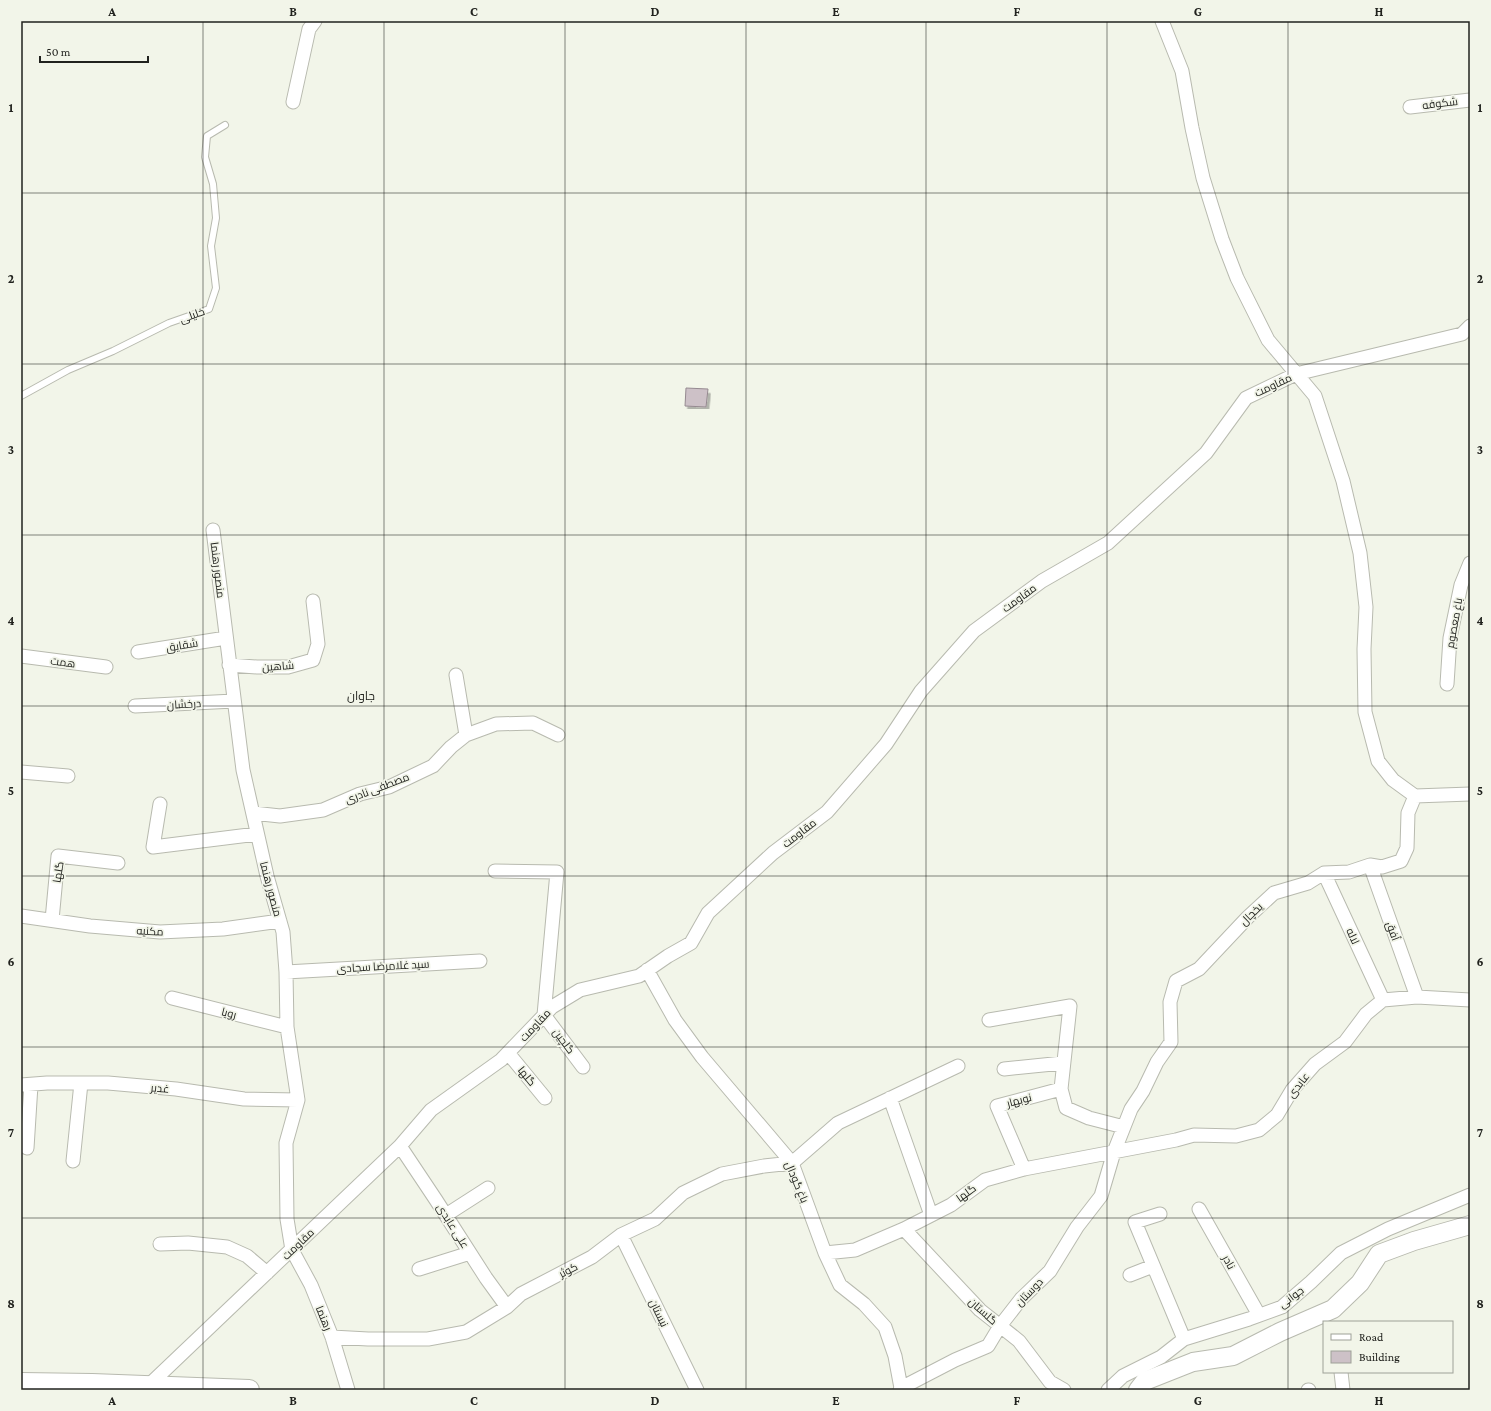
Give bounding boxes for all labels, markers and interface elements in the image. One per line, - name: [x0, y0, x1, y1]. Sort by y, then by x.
- text: A: [107, 4, 116, 19]
- text: B: [289, 4, 297, 19]
- text: C: [470, 4, 478, 19]
- text: D: [651, 4, 660, 19]
- text: E: [832, 4, 840, 19]
- text: F: [1014, 4, 1021, 19]
- text: G: [1194, 4, 1202, 19]
- text: H: [1375, 4, 1384, 19]
- scale bar: [40, 38, 148, 64]
- text: 50 m: [46, 45, 71, 59]
- street label: شکوفه: [1422, 95, 1459, 112]
- text: 1: [9, 100, 14, 115]
- text: 1: [1478, 100, 1483, 115]
- text: 2: [8, 271, 15, 286]
- text: 2: [1477, 271, 1484, 286]
- street label: خلیلی: [178, 305, 207, 326]
- street label: مقاومت: [1253, 371, 1294, 400]
- text: 3: [8, 442, 14, 457]
- text: 3: [1477, 442, 1483, 457]
- street label: منصور رهنما: [208, 541, 227, 599]
- street label: مقاومت: [1000, 582, 1039, 615]
- street label: باغ معصوم: [1444, 597, 1466, 650]
- text: 4: [7, 613, 15, 628]
- text: 4: [1476, 613, 1484, 628]
- street label: شقایق: [165, 637, 199, 654]
- street label: همت: [50, 654, 76, 670]
- street label: شاهین: [262, 659, 294, 674]
- district label: جاوان: [347, 689, 375, 703]
- street label: درخشان: [167, 697, 202, 712]
- street label: مصطفی نادری: [343, 770, 411, 807]
- text: 5: [8, 783, 14, 798]
- text: 5: [1477, 783, 1483, 798]
- street label: مقاومت: [780, 816, 819, 851]
- street label: منصور رهنما: [257, 860, 284, 918]
- street label: گلها: [50, 861, 67, 884]
- street label: یخچال: [1237, 900, 1266, 928]
- street label: اُفق: [1383, 920, 1403, 943]
- street label: مکنیه: [136, 924, 164, 938]
- street label: لاله: [1344, 926, 1362, 946]
- text: 6: [7, 954, 15, 969]
- text: 6: [1476, 954, 1484, 969]
- street label: سید غلامرضا سجادی: [336, 958, 430, 975]
- street label: رویا: [220, 1005, 238, 1022]
- street label: مقاومت: [517, 1007, 554, 1044]
- street label: گلچین: [550, 1026, 577, 1057]
- street label: گلها: [515, 1064, 538, 1089]
- street label: عابدی: [1285, 1070, 1312, 1101]
- street label: غدیر: [149, 1081, 170, 1096]
- street label: نوبهار: [1004, 1091, 1033, 1110]
- text: 7: [8, 1125, 14, 1140]
- text: 7: [1477, 1125, 1483, 1140]
- street label: باغ گودال: [781, 1160, 811, 1205]
- street label: گلها: [954, 1182, 979, 1205]
- street label: علی عابدی: [434, 1202, 471, 1251]
- street label: مقاومت: [280, 1226, 317, 1263]
- street label: نادر: [1219, 1252, 1238, 1272]
- street label: کوثر: [556, 1260, 580, 1281]
- street label: دوستان: [1013, 1276, 1046, 1309]
- street label: جوانی: [1276, 1284, 1306, 1311]
- street label: گلستان: [966, 1295, 1000, 1328]
- text: 8: [7, 1296, 15, 1311]
- text: 8: [1476, 1296, 1484, 1311]
- street label: نیستان: [646, 1297, 671, 1329]
- street label: رهنما: [313, 1304, 334, 1333]
- legend: [1323, 1321, 1453, 1373]
- text: Road: [1359, 1330, 1384, 1344]
- text: Building: [1359, 1350, 1400, 1364]
- text: A: [107, 1393, 116, 1408]
- text: B: [289, 1393, 297, 1408]
- text: C: [470, 1393, 478, 1408]
- text: D: [651, 1393, 660, 1408]
- text: E: [832, 1393, 840, 1408]
- text: F: [1014, 1393, 1021, 1408]
- text: G: [1194, 1393, 1202, 1408]
- text: H: [1375, 1393, 1384, 1408]

